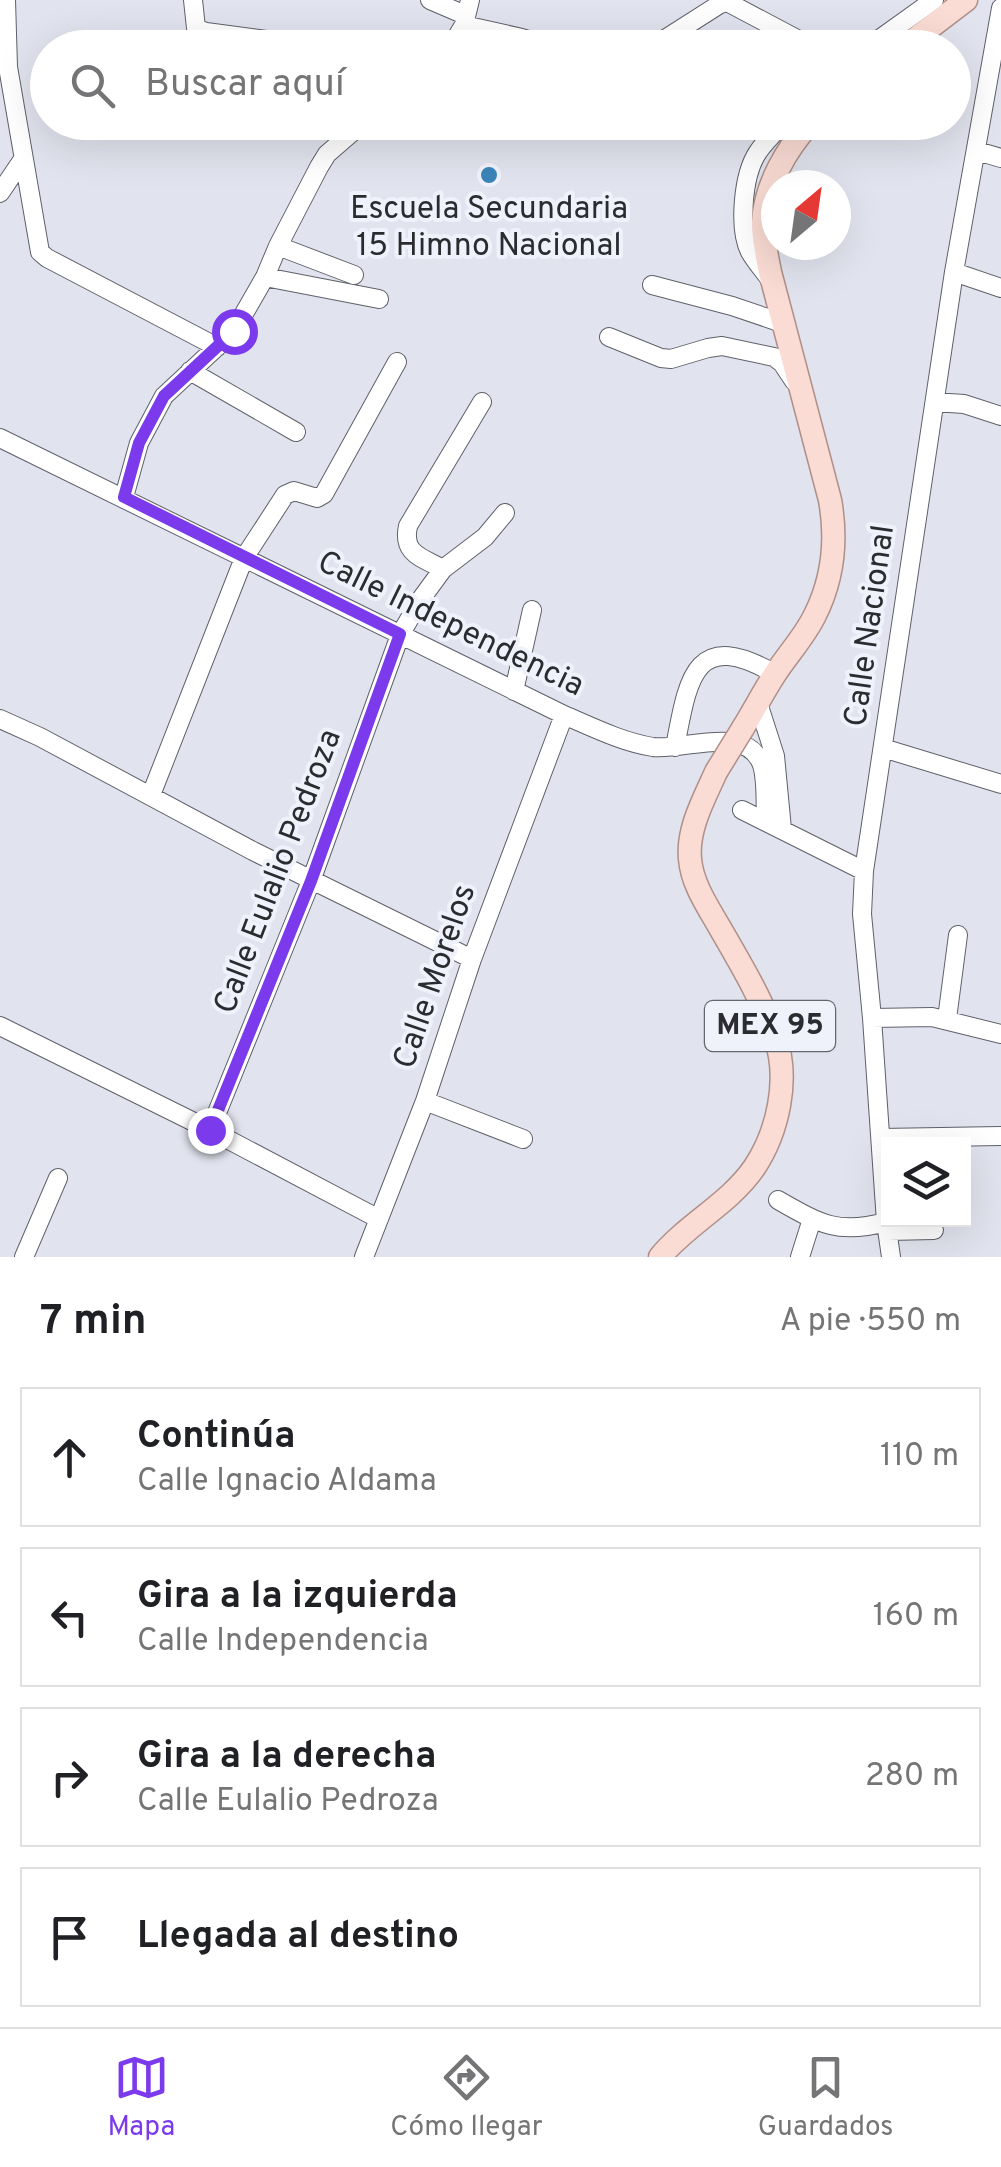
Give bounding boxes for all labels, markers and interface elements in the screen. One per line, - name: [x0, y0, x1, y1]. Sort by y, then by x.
- search box: [30, 30, 971, 140]
- icon: search: [65, 58, 120, 113]
- text: Buscar aquí: [145, 61, 345, 110]
- marker: Escuela Secundaria 15 Himno Nacional: [478, 164, 500, 186]
- north arrow: [761, 170, 851, 260]
- place label: Escuela Secundaria 15 Himno Nacional: [350, 190, 628, 267]
- route start: [212, 309, 258, 355]
- street label: Calle Nacional: [837, 523, 905, 729]
- street label: Calle Independencia: [310, 543, 590, 707]
- street label: Calle Eulalio Pedroza: [206, 724, 352, 1020]
- street label: Calle Morelos: [386, 880, 486, 1074]
- road number: MEX 95: [705, 1001, 835, 1051]
- route end: [188, 1108, 234, 1154]
- map controls: [881, 1137, 971, 1227]
- button: layers: [881, 1137, 971, 1227]
- text: 7 min: [40, 1296, 147, 1349]
- text: A pie · 550 m: [780, 1302, 961, 1342]
- text: Continúa: [137, 1413, 295, 1462]
- icon: ahead: [42, 1430, 97, 1485]
- text: 110 m: [880, 1437, 959, 1477]
- text: Calle Ignacio Aldama: [137, 1462, 437, 1502]
- text: Gira a la izquierda: [137, 1573, 458, 1622]
- icon: left: [42, 1590, 97, 1645]
- text: 160 m: [873, 1597, 959, 1637]
- text: Calle Independencia: [137, 1622, 429, 1662]
- text: Gira a la derecha: [137, 1733, 436, 1782]
- icon: right: [42, 1750, 97, 1805]
- text: 280 m: [865, 1757, 959, 1797]
- text: Calle Eulalio Pedroza: [137, 1782, 439, 1822]
- icon: arrive: [42, 1910, 97, 1965]
- text: Llegada al destino: [137, 1913, 459, 1962]
- tab: Mapa: [108, 2050, 175, 2146]
- tab: Cómo llegar: [390, 2050, 543, 2146]
- tab: Guardados: [758, 2050, 893, 2146]

